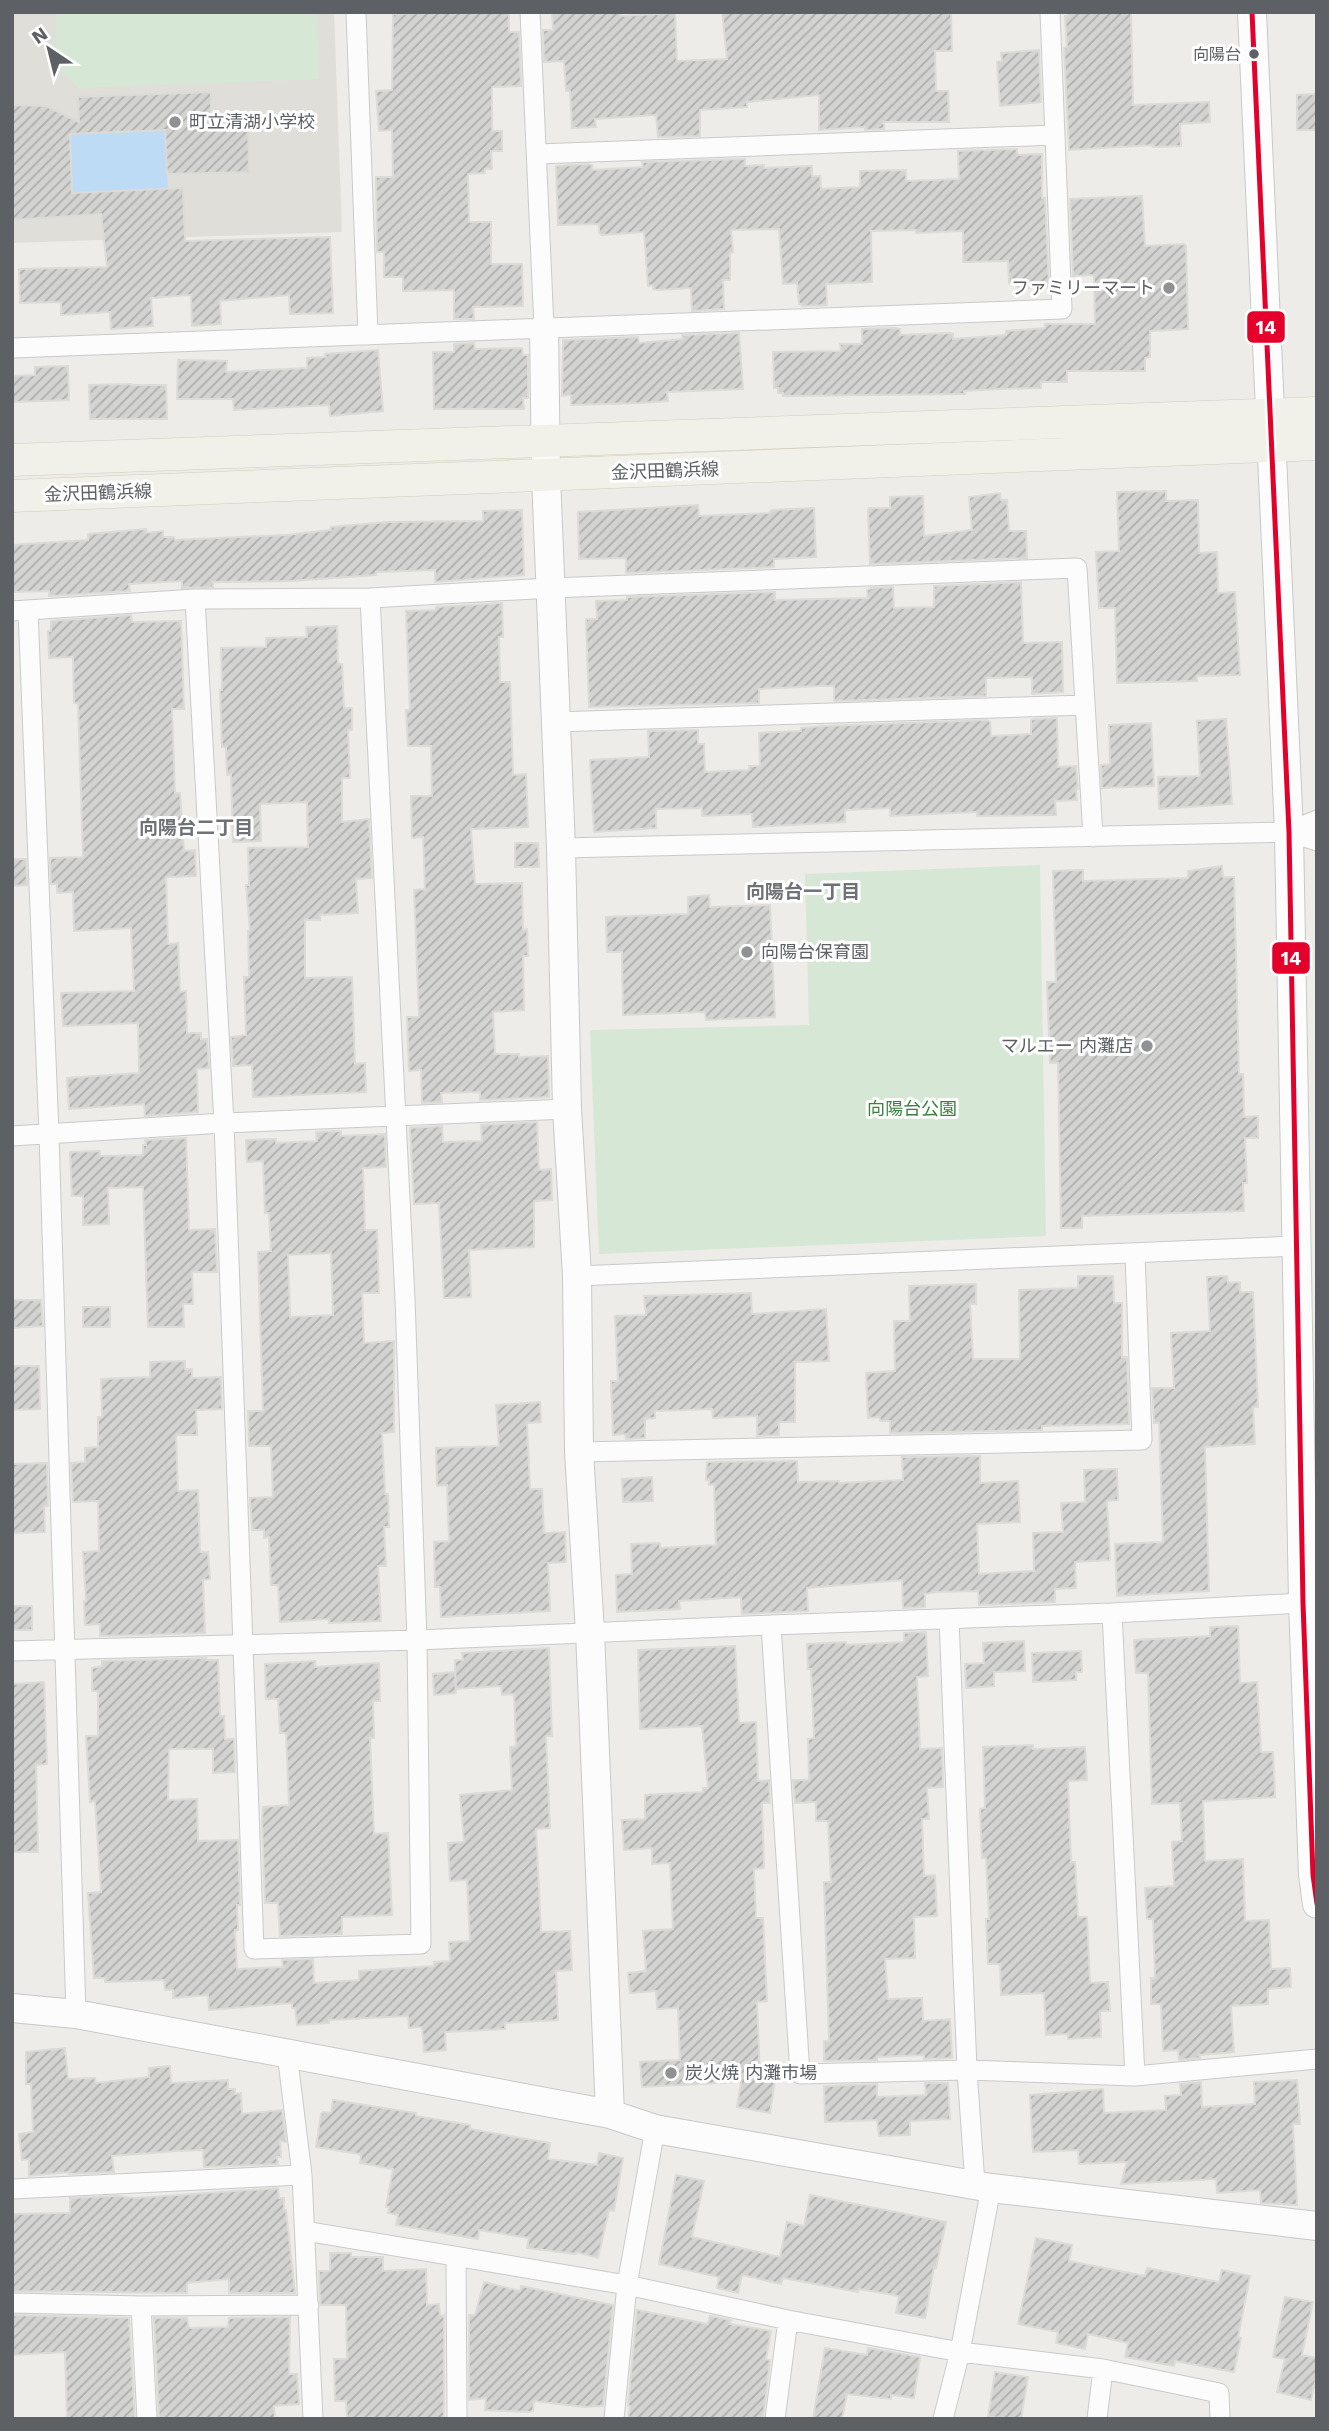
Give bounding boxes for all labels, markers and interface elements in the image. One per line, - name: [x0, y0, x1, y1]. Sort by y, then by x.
- north arrow: [14, 14, 84, 84]
- text: N: [27, 22, 52, 49]
- place label: 向陽台: [1193, 45, 1241, 64]
- marker: 向陽台: [1247, 47, 1261, 61]
- place label: 町立清湖小学校: [189, 111, 315, 132]
- marker: 町立清湖小学校: [167, 114, 183, 130]
- place label: ファミリーマート: [1011, 277, 1155, 298]
- marker: ファミリーマート: [1161, 280, 1177, 296]
- line badge: 14: [1246, 310, 1286, 344]
- text: 14: [1256, 316, 1276, 339]
- street label: 金沢田鶴浜線: [611, 458, 719, 483]
- street label: 金沢田鶴浜線: [44, 480, 152, 505]
- district label: 向陽台二丁目: [139, 816, 253, 839]
- district label: 向陽台一丁目: [746, 880, 860, 903]
- place label: 向陽台保育園: [761, 941, 869, 962]
- line badge: 14: [1271, 941, 1311, 975]
- marker: 向陽台保育園: [739, 944, 755, 960]
- text: 14: [1281, 947, 1301, 970]
- place label: マルエー 内灘店: [1001, 1035, 1133, 1056]
- marker: マルエー 内灘店: [1139, 1038, 1155, 1054]
- park label: 向陽台公園: [867, 1098, 957, 1119]
- place label: 炭火焼 内灘市場: [685, 2062, 817, 2083]
- marker: 炭火焼 内灘市場: [663, 2065, 679, 2081]

